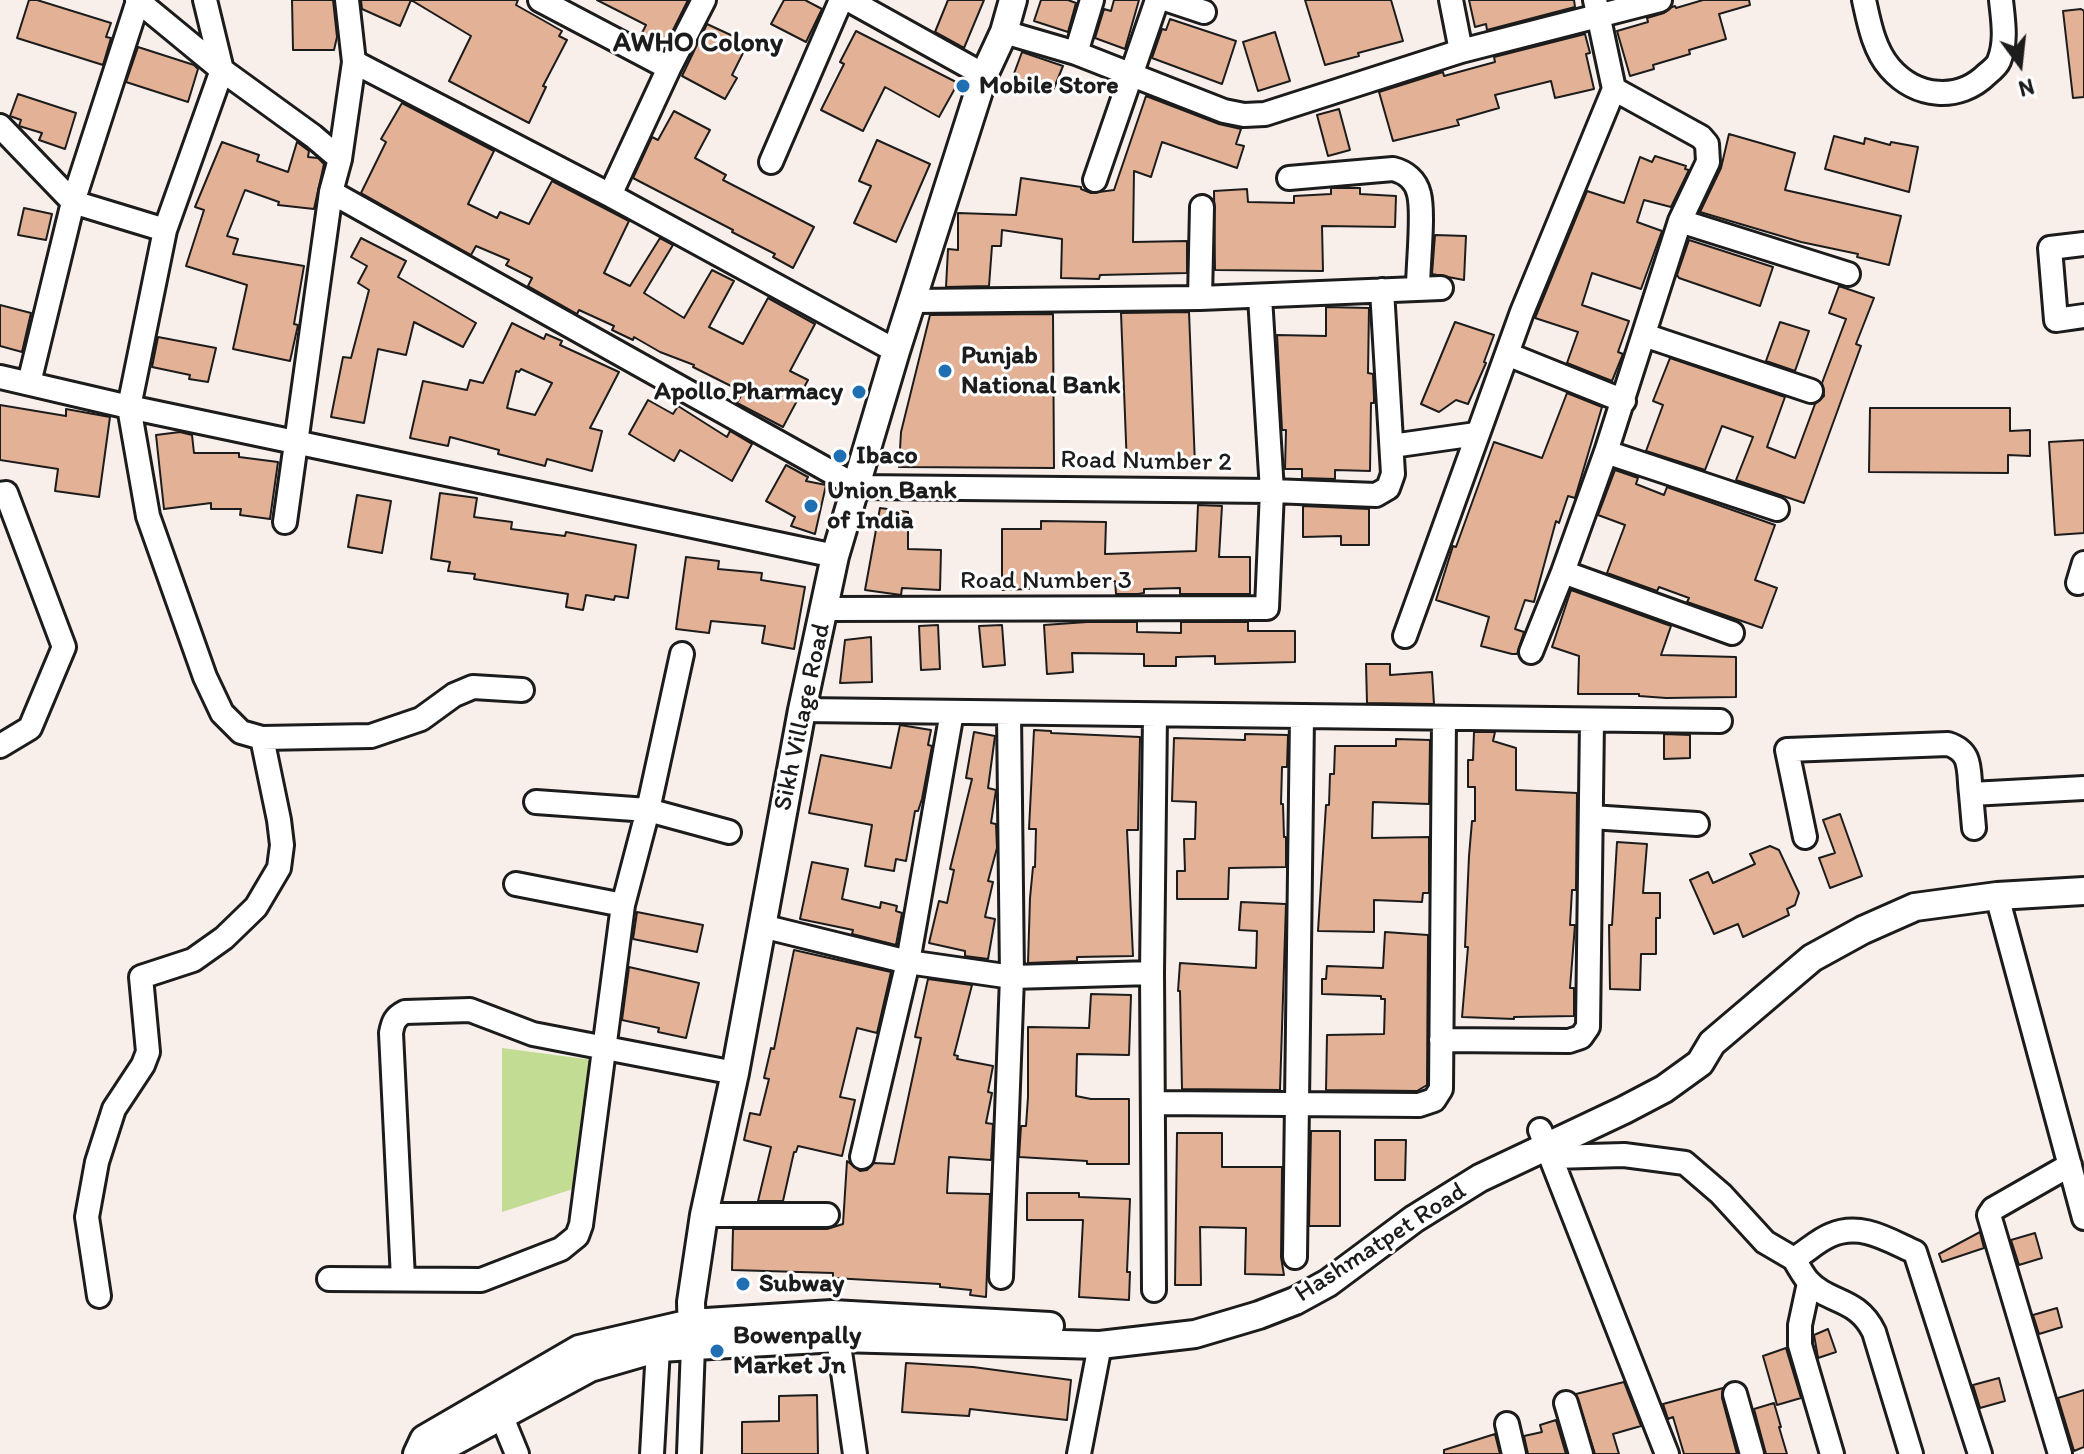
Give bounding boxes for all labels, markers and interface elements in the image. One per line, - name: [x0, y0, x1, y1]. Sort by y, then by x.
- north arrow: [1980, 24, 2060, 104]
- district label: AWHO Colony: [613, 27, 783, 61]
- place label: Mobile Store: [979, 70, 1119, 102]
- text: N: [2016, 73, 2037, 103]
- marker: Mobile Store: [954, 77, 972, 95]
- place label: Punjab National Bank: [961, 340, 1121, 402]
- marker: Punjab National Bank: [936, 362, 954, 380]
- place label: Apollo Pharmacy: [654, 376, 843, 408]
- marker: Apollo Pharmacy: [850, 383, 868, 401]
- place label: Ibaco: [856, 440, 918, 472]
- street label: Road Number 2: [1060, 445, 1232, 479]
- marker: Ibaco: [831, 447, 849, 465]
- place label: Union Bank of India: [827, 475, 957, 536]
- marker: Union Bank of India: [802, 497, 820, 515]
- street label: Road Number 3: [960, 565, 1132, 597]
- street label: Sikh Village Road: [768, 620, 838, 814]
- street label: Hashmatpet Road: [1290, 1176, 1472, 1310]
- place label: Subway: [759, 1268, 844, 1300]
- marker: Subway: [734, 1275, 752, 1293]
- place label: Bowenpally Market Jn: [733, 1320, 861, 1382]
- marker: Bowenpally Market Jn: [708, 1342, 726, 1360]

